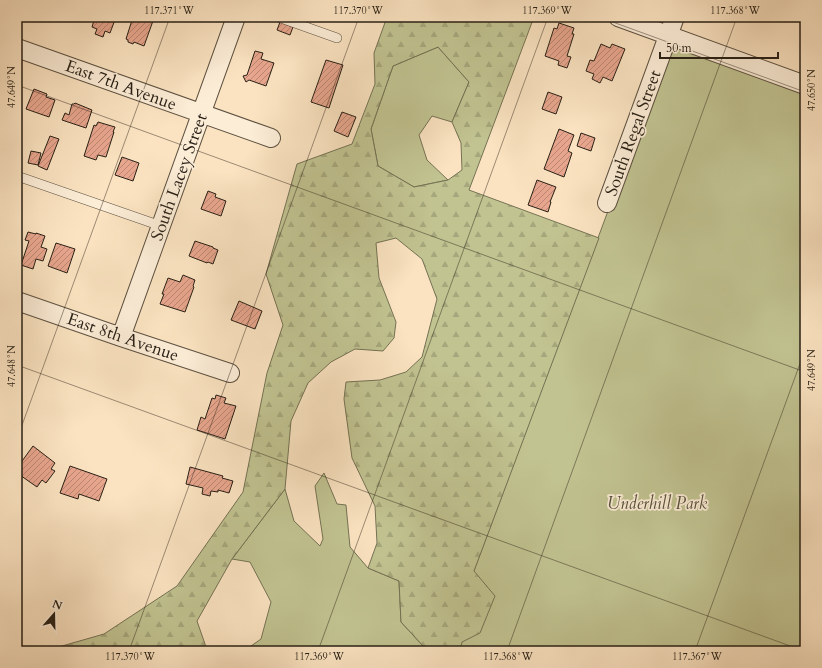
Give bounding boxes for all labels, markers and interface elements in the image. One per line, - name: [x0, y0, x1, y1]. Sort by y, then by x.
- text: 117.371°W: [144, 4, 195, 18]
- text: 117.370°W: [333, 4, 384, 18]
- text: 117.369°W: [522, 4, 573, 18]
- text: 117.368°W: [710, 4, 761, 18]
- scale bar: [660, 34, 778, 60]
- text: 50 m: [666, 40, 693, 56]
- street label: East 7th Avenue: [62, 54, 180, 116]
- text: 47.649°N: [5, 66, 19, 108]
- street label: South Regal Street: [600, 66, 667, 199]
- text: 47.650°N: [805, 69, 819, 111]
- street label: South Lacey Street: [145, 110, 213, 244]
- street label: East 8th Avenue: [64, 307, 182, 367]
- text: 47.648°N: [5, 345, 19, 387]
- text: 47.649°N: [805, 349, 819, 391]
- park label: Underhill Park: [607, 492, 708, 515]
- north arrow: [34, 594, 74, 634]
- text: N: [50, 596, 65, 614]
- text: 117.370°W: [105, 650, 156, 664]
- text: 117.369°W: [294, 650, 345, 664]
- text: 117.368°W: [483, 650, 534, 664]
- text: 117.367°W: [672, 650, 723, 664]

